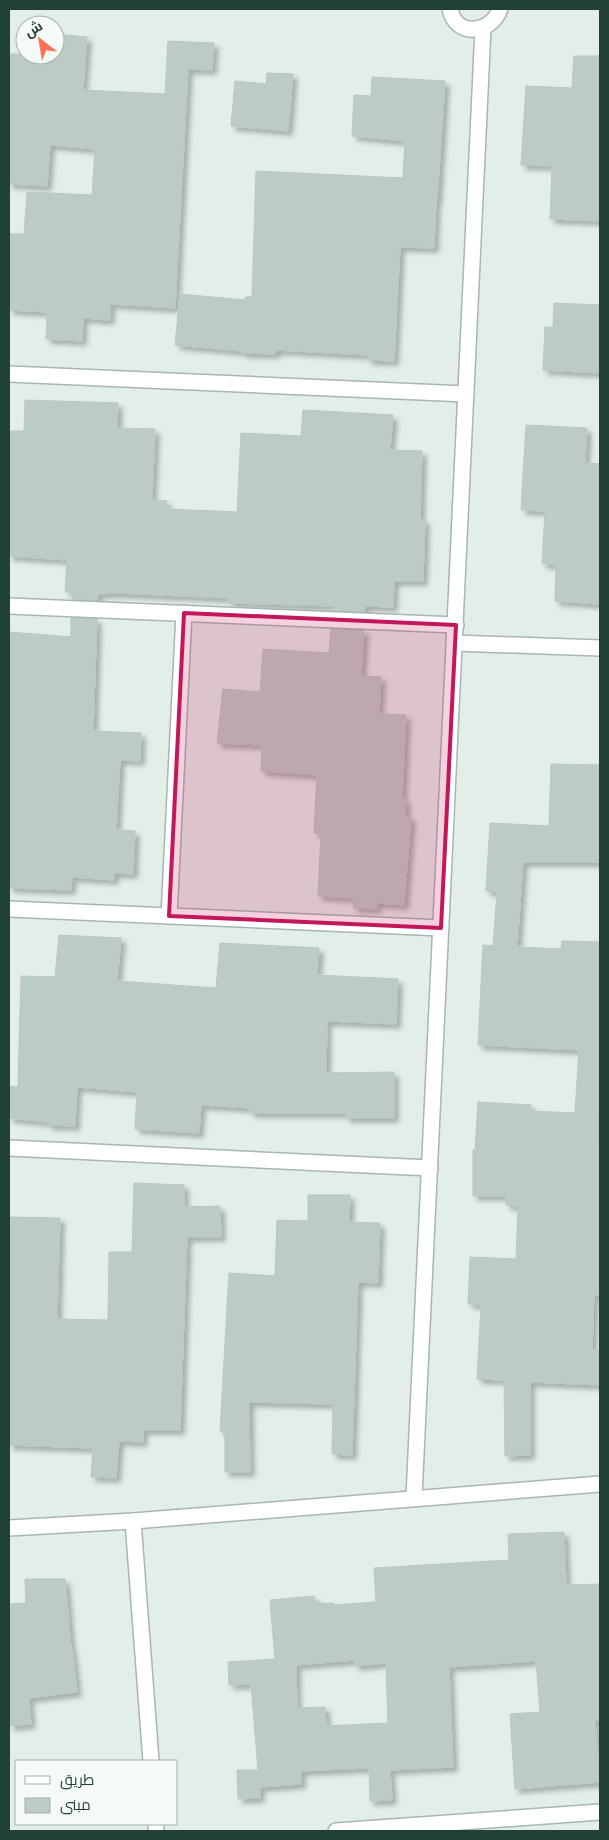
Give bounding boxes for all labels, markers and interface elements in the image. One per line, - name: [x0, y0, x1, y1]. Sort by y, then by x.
- north arrow: [15, 15, 65, 65]
- text: ش: [21, 16, 46, 41]
- legend: [15, 1760, 178, 1825]
- text: طريق: [60, 1770, 94, 1790]
- text: مبنى: [60, 1795, 91, 1815]

